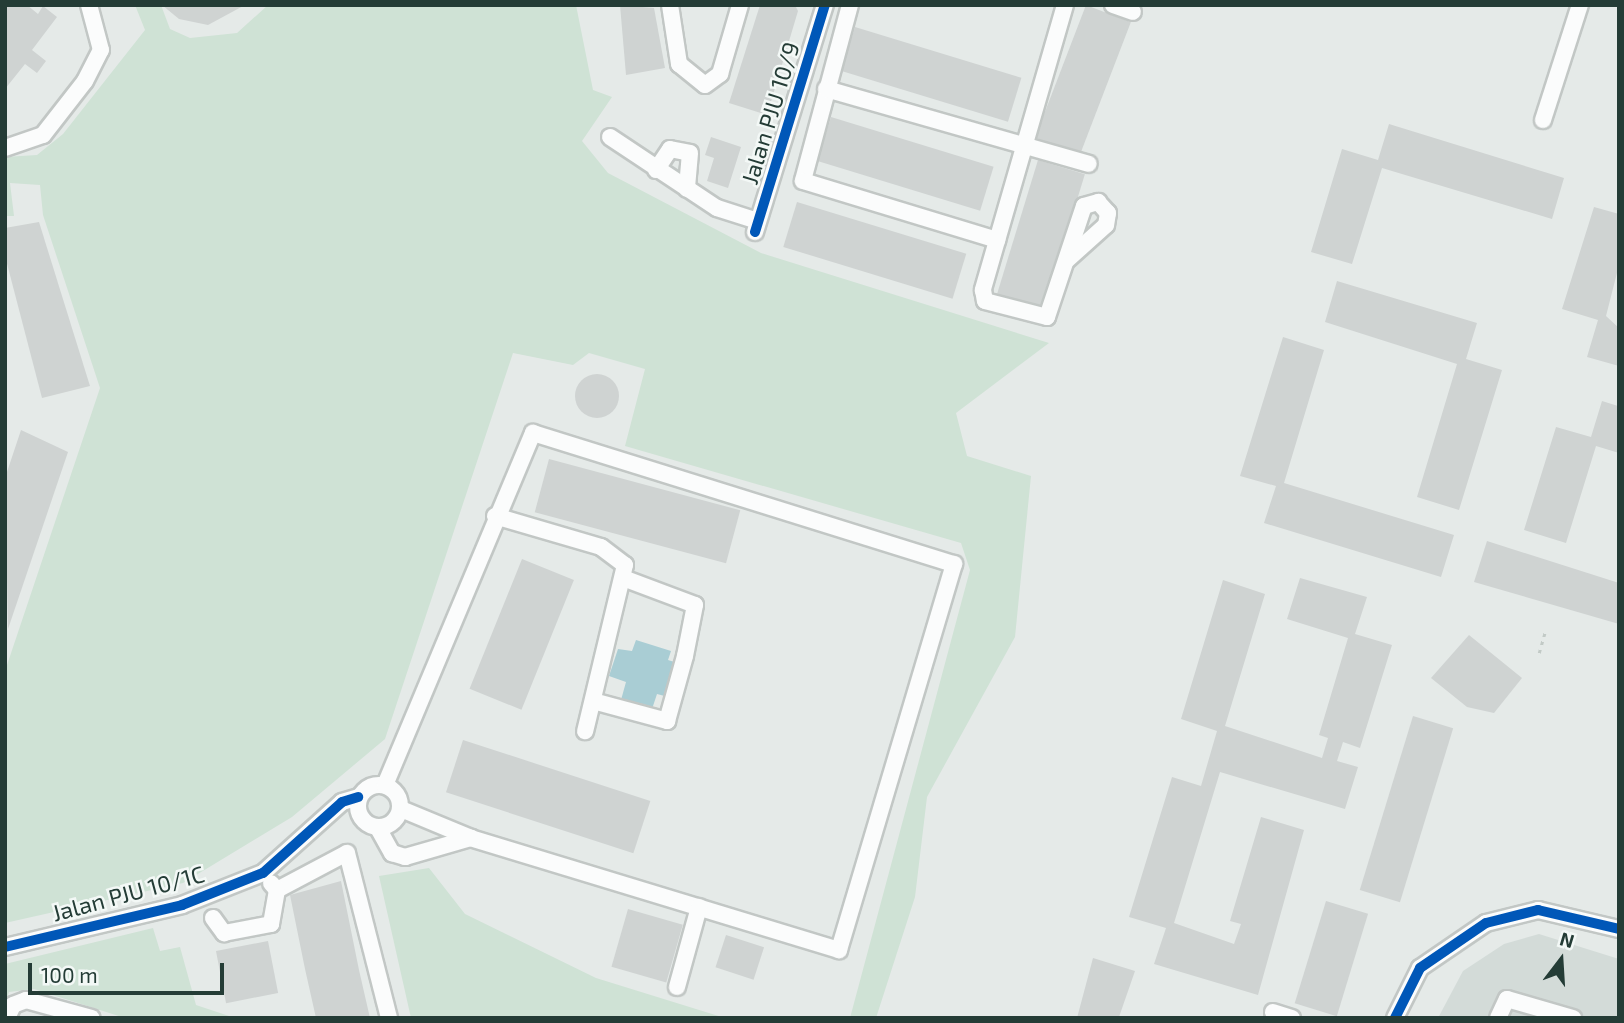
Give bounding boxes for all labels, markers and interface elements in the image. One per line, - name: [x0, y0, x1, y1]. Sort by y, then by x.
- street label: Jalan PJU 10/9: [735, 39, 805, 187]
- street label: Jalan PJU 10/1C: [49, 859, 207, 927]
- north arrow: [1526, 925, 1596, 995]
- text: N: [1557, 926, 1577, 952]
- scale bar: [32, 950, 228, 994]
- text: 100 m: [41, 962, 98, 987]

